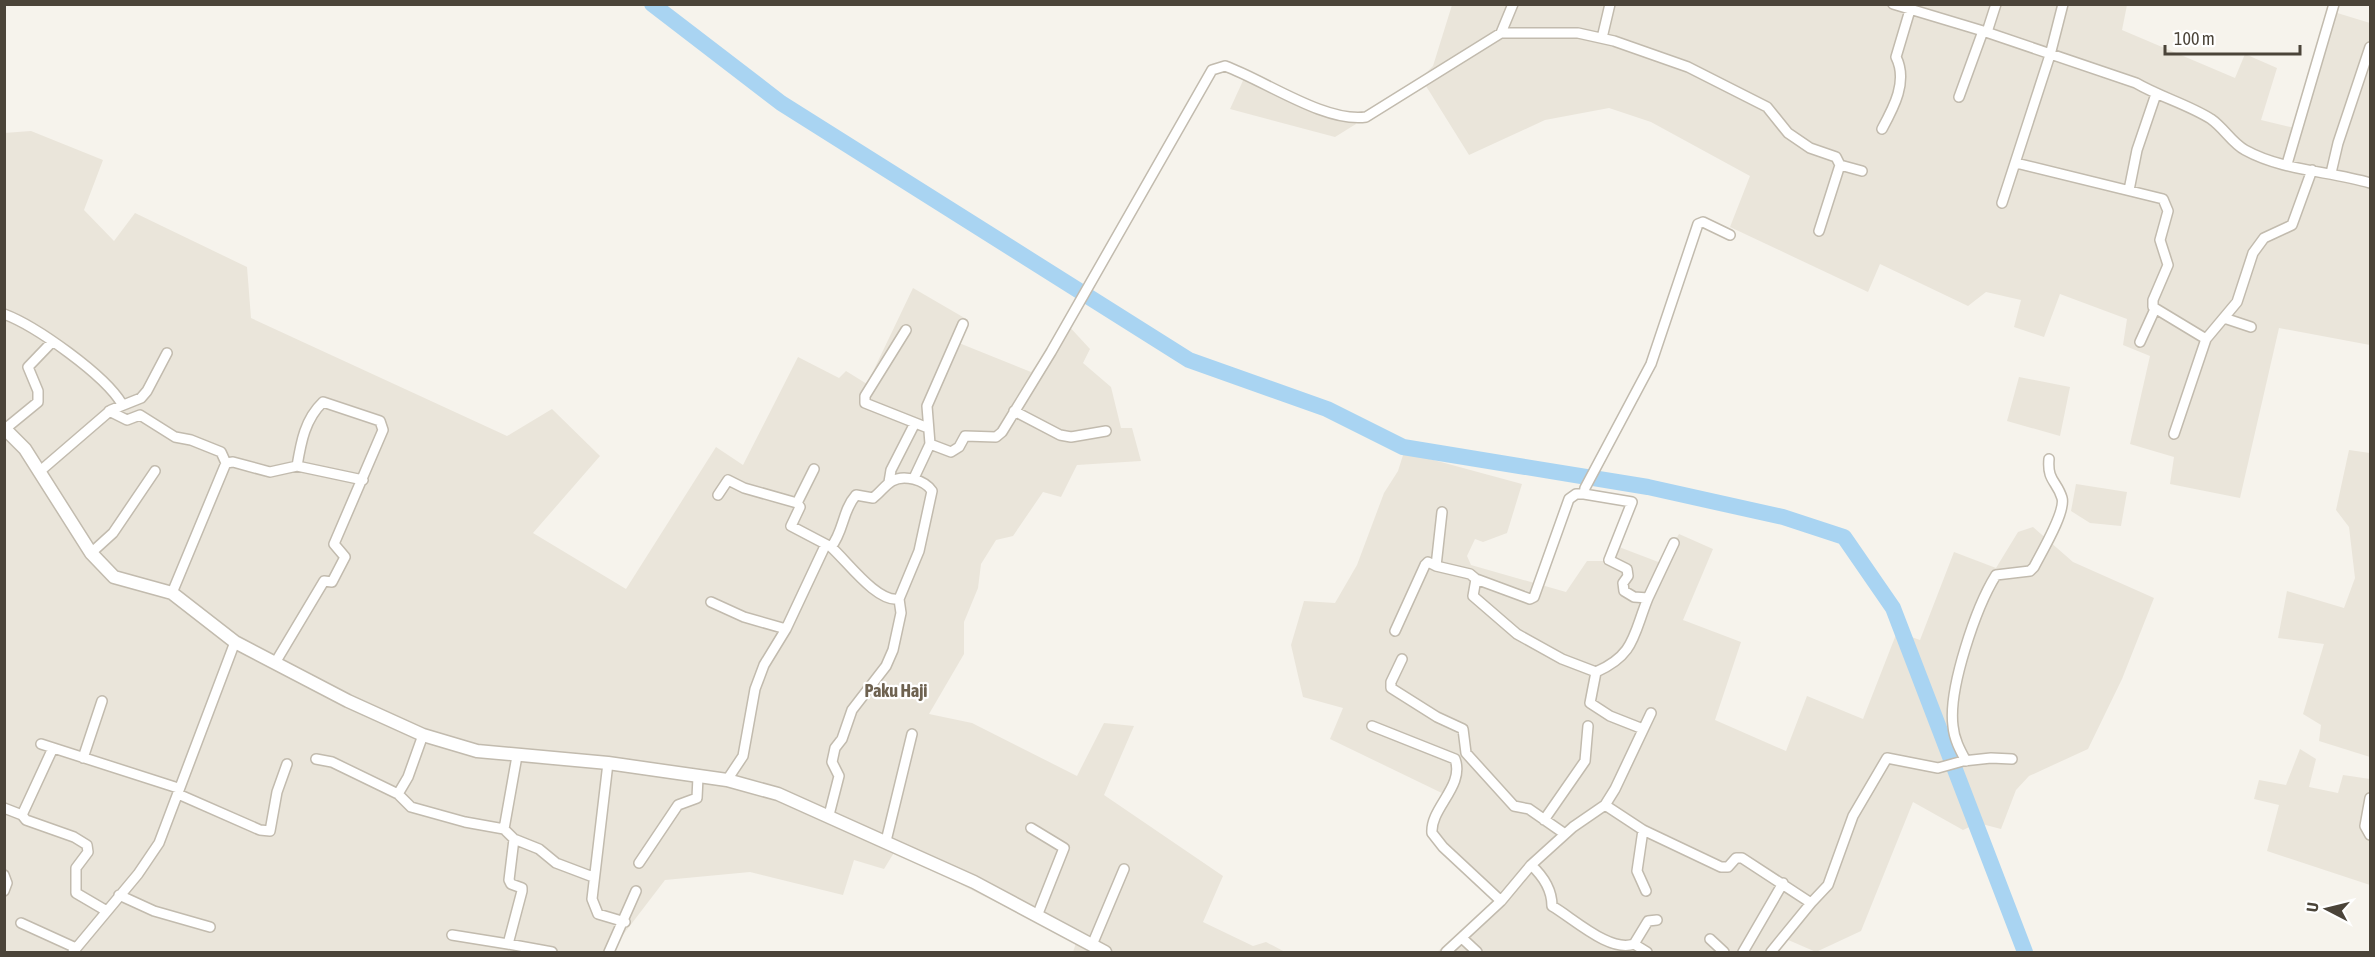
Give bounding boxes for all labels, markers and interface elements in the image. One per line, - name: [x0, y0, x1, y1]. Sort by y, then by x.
- scale bar: [2165, 18, 2300, 56]
- text: 100 m: [2174, 28, 2215, 49]
- district label: Paku Haji: [864, 680, 928, 701]
- north arrow: [2297, 879, 2357, 939]
- text: U: [2303, 901, 2322, 913]

